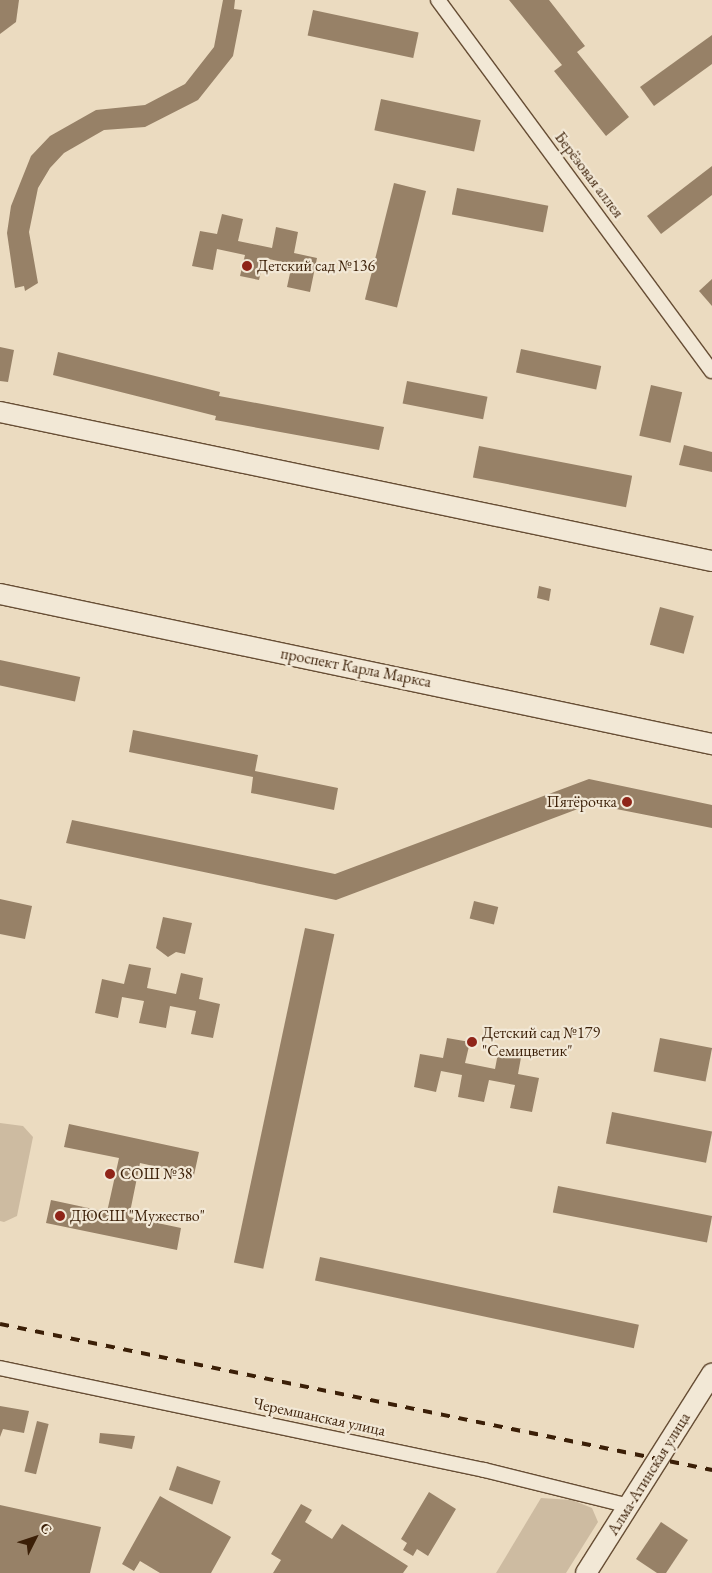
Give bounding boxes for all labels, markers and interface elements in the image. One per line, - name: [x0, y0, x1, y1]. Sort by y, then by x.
- street label: Берёзовая аллея: [550, 128, 628, 222]
- place label: Детский сад №136: [257, 256, 375, 276]
- marker: Детский сад №136: [241, 260, 253, 272]
- street label: проспект Карла Маркса: [279, 644, 433, 692]
- place label: Пятёрочка: [547, 792, 617, 812]
- marker: Пятёрочка: [621, 796, 633, 808]
- place label: Детский сад №179 "Семицветик": [482, 1023, 600, 1061]
- marker: Детский сад №179 "Семицветик": [466, 1036, 478, 1048]
- place label: СОШ №38: [120, 1164, 193, 1184]
- marker: СОШ №38: [104, 1168, 116, 1180]
- place label: ДЮСШ "Мужество": [70, 1206, 205, 1226]
- marker: ДЮСШ "Мужество": [54, 1210, 66, 1222]
- street label: Черемшанская улица: [251, 1394, 387, 1440]
- street label: Алма-Атинская улица: [603, 1409, 695, 1539]
- north arrow: [10, 1513, 60, 1563]
- text: С: [36, 1519, 56, 1538]

